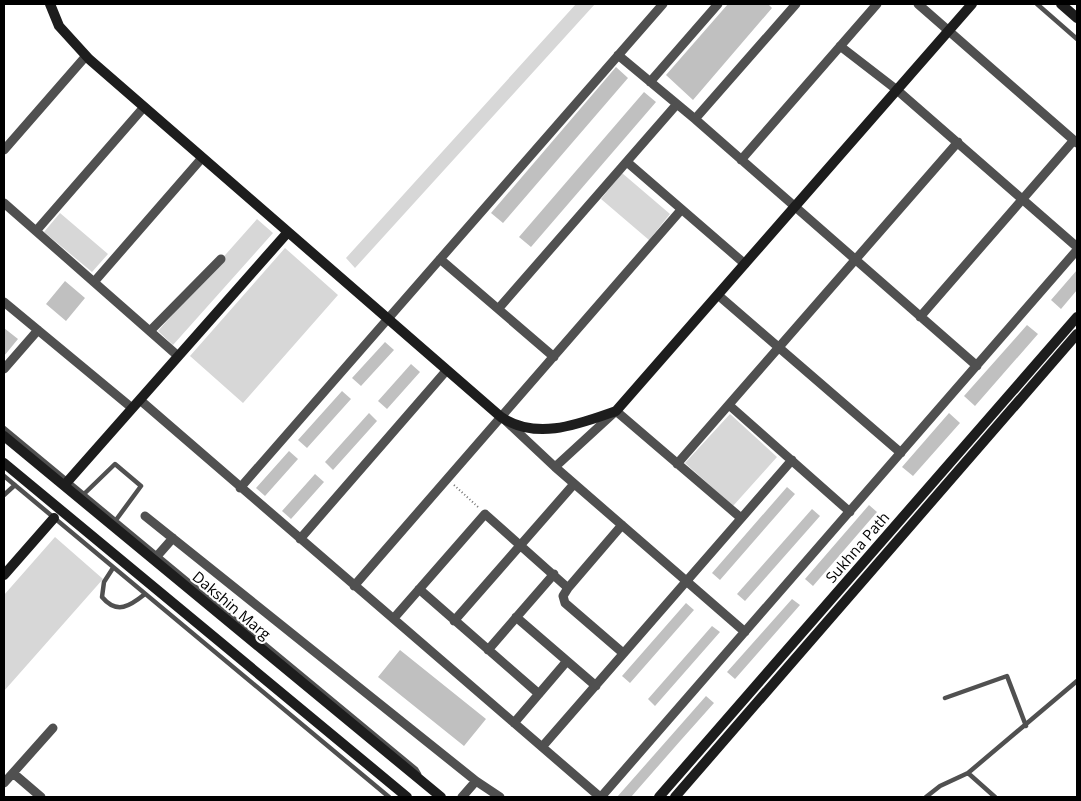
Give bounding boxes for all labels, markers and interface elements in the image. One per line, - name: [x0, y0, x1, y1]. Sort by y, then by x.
- street label: Sukhna Path: [821, 507, 893, 587]
- street label: Dakshin Marg: [189, 566, 275, 644]

